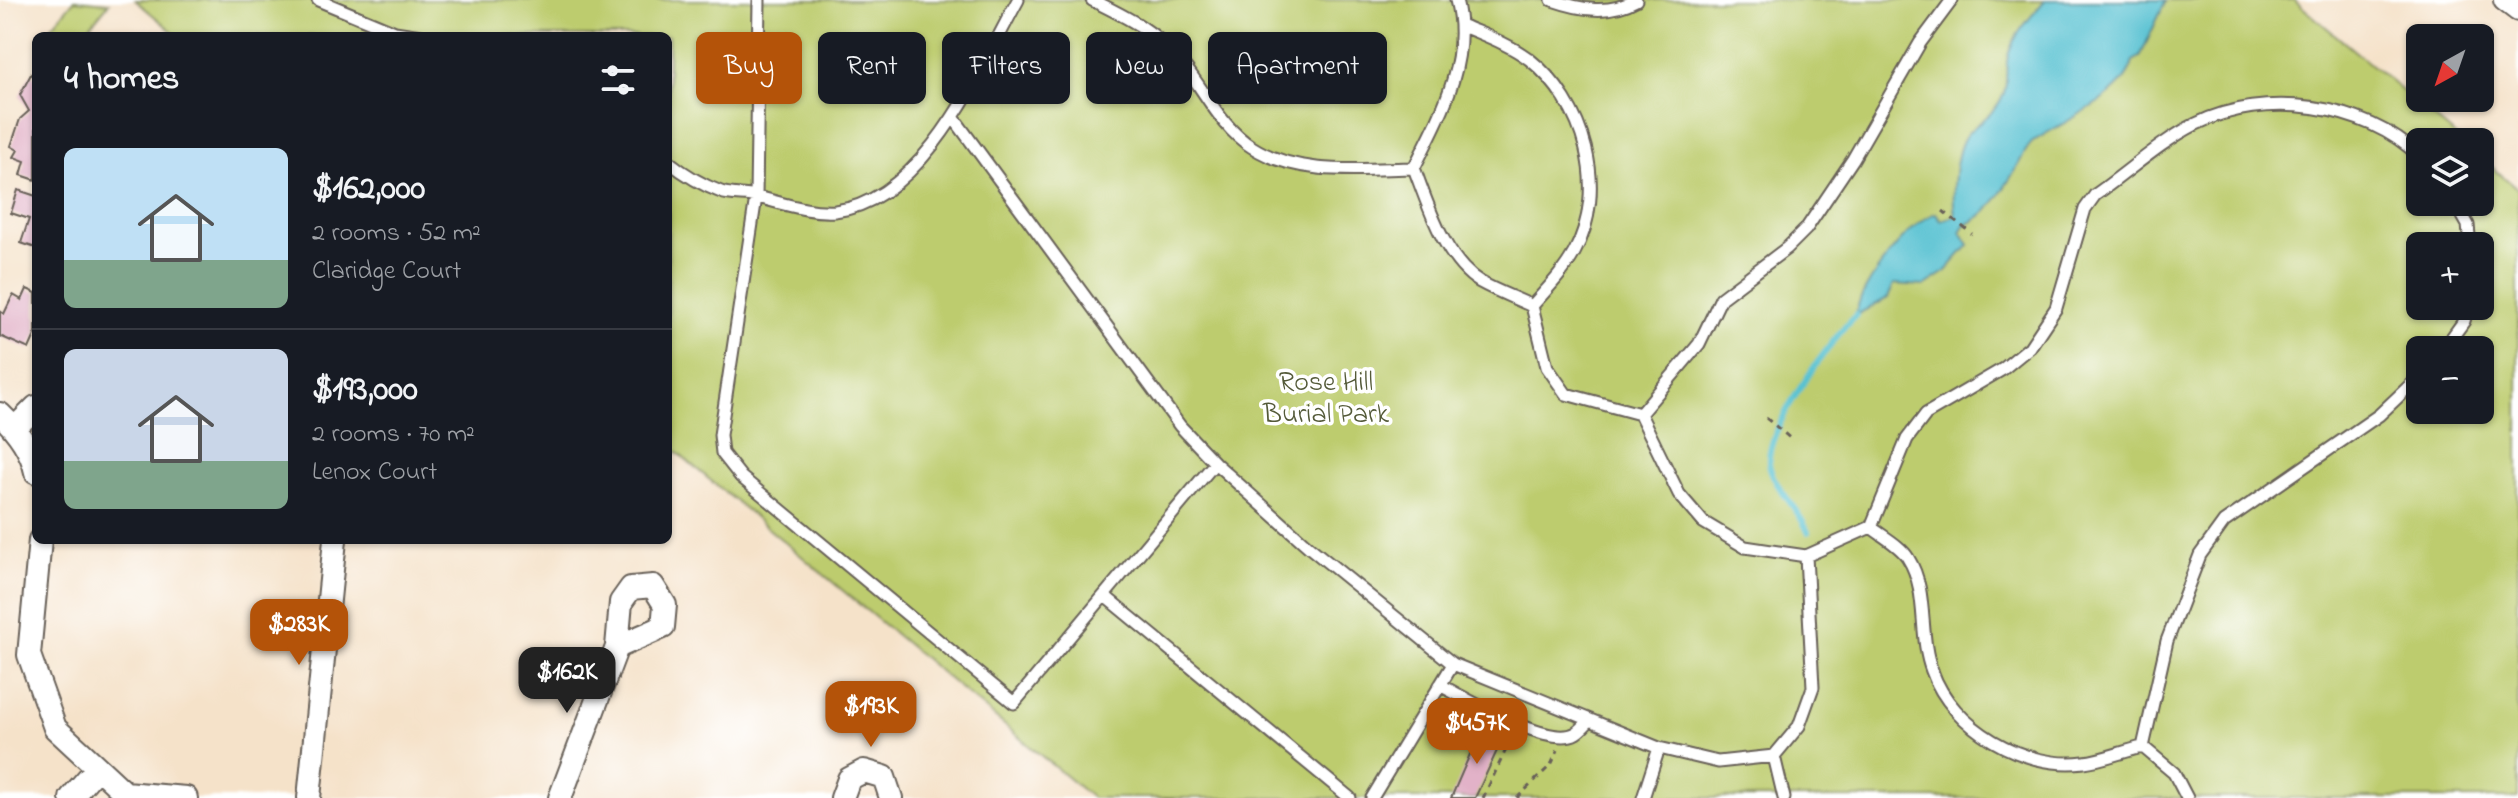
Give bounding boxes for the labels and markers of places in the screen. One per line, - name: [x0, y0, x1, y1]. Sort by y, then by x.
- pin: $283K: [243, 599, 355, 667]
- pin: $162K: [511, 647, 623, 715]
- pin: $193K: [815, 681, 927, 749]
- pin: $457K: [1421, 698, 1533, 766]

